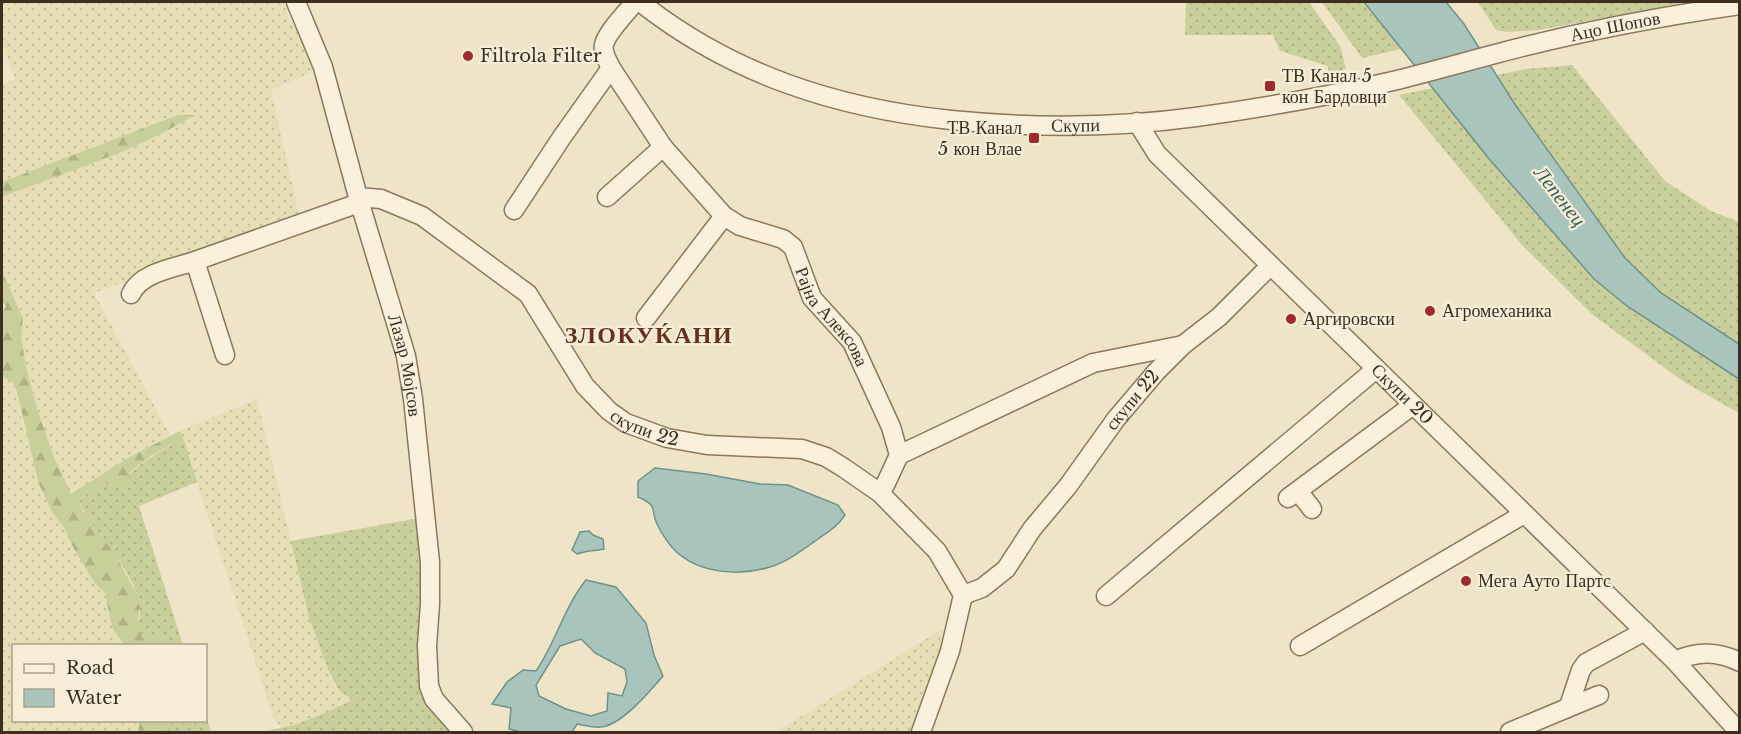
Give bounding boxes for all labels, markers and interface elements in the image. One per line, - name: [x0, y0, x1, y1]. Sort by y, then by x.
- street label: Ацо Шопов: [1568, 7, 1662, 46]
- place label: Filtrola Filter: [480, 45, 602, 67]
- marker: Filtrola Filter: [461, 49, 475, 63]
- place label: ТВ Канал 5 кон Бардовци: [1282, 65, 1387, 108]
- marker: ТВ Канал 5 кон Бардовци: [1263, 79, 1277, 93]
- street label: Скупи: [1051, 114, 1101, 137]
- place label: ТВ Канал 5 кон Влае: [938, 117, 1022, 160]
- marker: ТВ Канал 5 кон Влае: [1027, 131, 1041, 145]
- water label: Лепенец: [1528, 160, 1591, 231]
- street label: Рајна Алексова: [790, 264, 873, 370]
- place label: Агромеханика: [1442, 300, 1552, 322]
- marker: Агромеханика: [1423, 304, 1437, 318]
- place label: Аргировски: [1303, 308, 1395, 330]
- street label: Лазар Мојсов: [383, 311, 426, 418]
- marker: Аргировски: [1284, 312, 1298, 326]
- district label: ЗЛОКУЌАНИ: [565, 320, 733, 349]
- street label: Скупи 20: [1367, 359, 1438, 429]
- street label: скупи 22: [1101, 365, 1164, 434]
- street label: скупи 22: [606, 404, 680, 451]
- place label: Мега Ауто Партс: [1478, 570, 1611, 592]
- marker: Мега Ауто Партс: [1459, 574, 1473, 588]
- legend: [12, 644, 207, 722]
- text: Road: [66, 657, 114, 679]
- text: Water: [65, 687, 122, 709]

